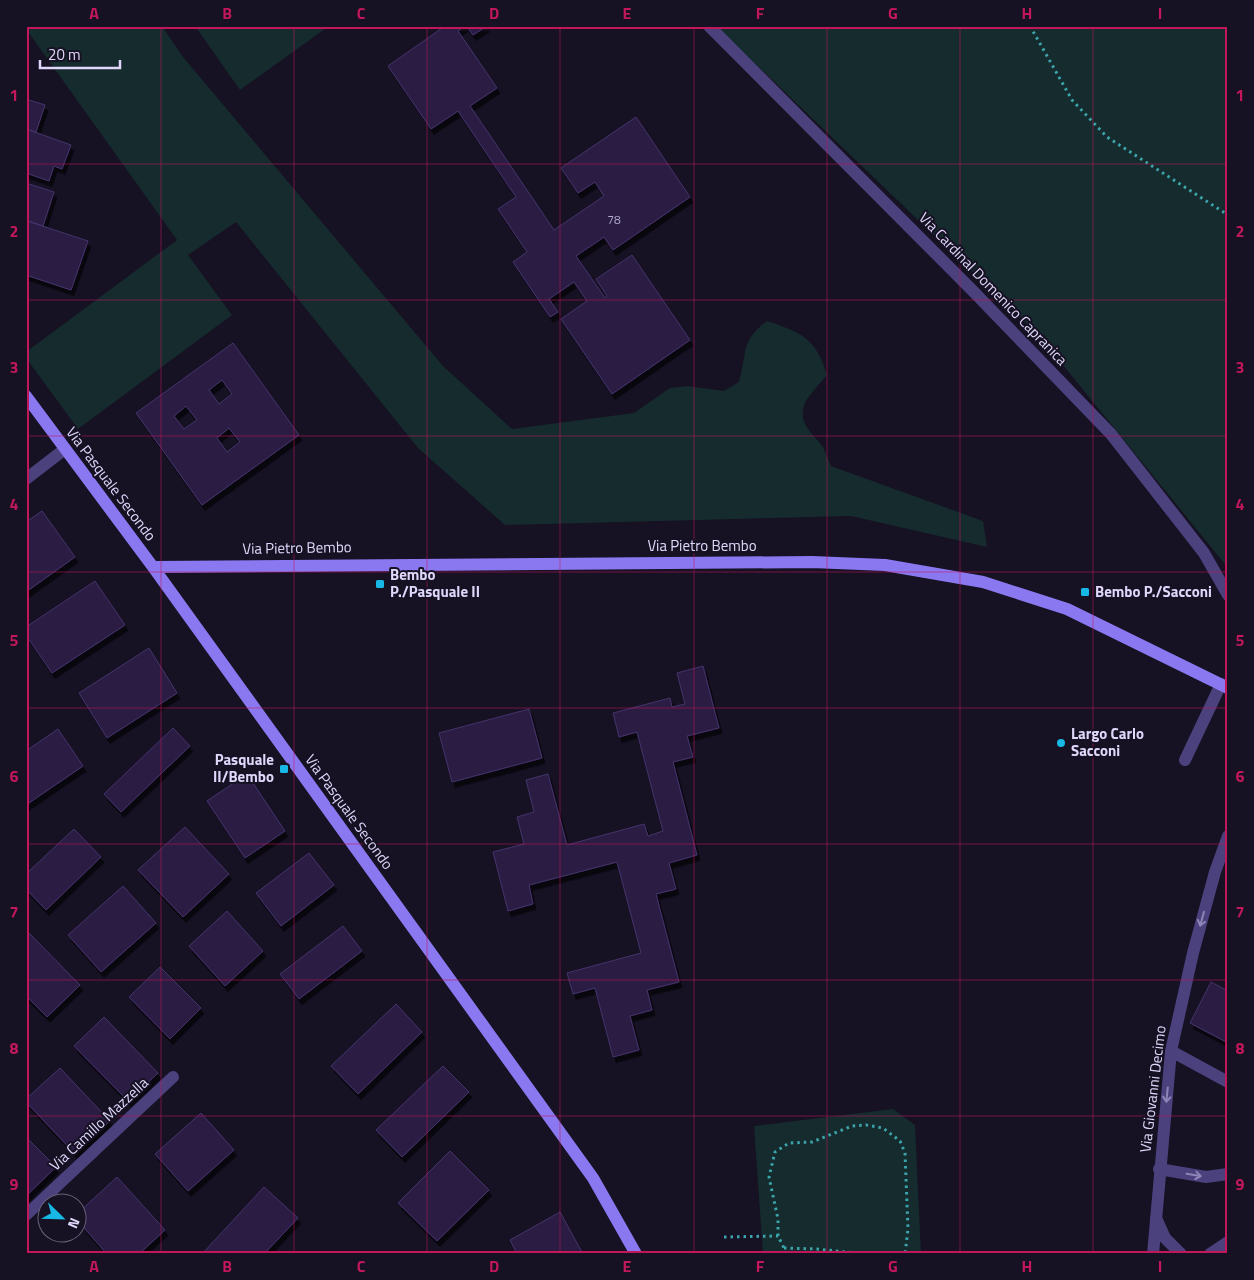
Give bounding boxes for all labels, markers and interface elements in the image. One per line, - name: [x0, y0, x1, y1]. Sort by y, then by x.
- text: A: [89, 1, 99, 25]
- text: B: [222, 1, 232, 25]
- text: C: [357, 1, 366, 25]
- text: D: [489, 1, 499, 25]
- text: E: [623, 1, 632, 25]
- text: F: [756, 1, 765, 25]
- text: G: [888, 1, 898, 25]
- text: H: [1022, 1, 1032, 25]
- text: I: [1158, 1, 1162, 25]
- scale bar: [40, 38, 120, 70]
- text: 20 m: [48, 43, 81, 66]
- text: 1: [10, 83, 18, 107]
- text: 1: [1236, 83, 1244, 107]
- street label: Via Cardinal Domenico Capranica: [914, 207, 1073, 371]
- house number: 78: [607, 210, 621, 229]
- text: 2: [10, 219, 18, 243]
- text: 2: [1236, 219, 1244, 243]
- text: 3: [10, 355, 18, 379]
- text: 3: [1236, 355, 1244, 379]
- street label: Via Pasquale Secondo: [61, 422, 162, 546]
- text: 4: [10, 492, 19, 516]
- text: 4: [1236, 492, 1245, 516]
- street label: Via Pietro Bembo: [647, 534, 757, 557]
- street label: Via Pietro Bembo: [242, 535, 352, 560]
- place label: Bembo P./Pasquale II: [390, 563, 480, 603]
- marker: Bembo P./Pasquale II: [374, 578, 386, 590]
- place label: Bembo P./Sacconi: [1095, 580, 1212, 603]
- marker: Bembo P./Sacconi: [1079, 586, 1091, 598]
- text: 5: [10, 628, 19, 652]
- text: 5: [1236, 628, 1245, 652]
- place label: Largo Carlo Sacconi: [1071, 722, 1144, 762]
- marker: Largo Carlo Sacconi: [1055, 737, 1067, 749]
- place label: Pasquale II/Bembo: [213, 748, 274, 788]
- street label: Via Pasquale Secondo: [300, 749, 399, 874]
- marker: Pasquale II/Bembo: [278, 763, 290, 775]
- text: 6: [10, 764, 19, 788]
- text: 6: [1236, 764, 1245, 788]
- text: 7: [10, 900, 18, 924]
- text: 7: [1236, 900, 1244, 924]
- one-way arrow: [1197, 910, 1206, 926]
- street label: Via Giovanni Decimo: [1133, 1024, 1172, 1154]
- text: 8: [10, 1036, 19, 1060]
- text: 8: [1236, 1036, 1245, 1060]
- street label: Via Camillo Mazzella: [44, 1071, 154, 1176]
- one-way arrow: [1162, 1087, 1172, 1103]
- one-way arrow: [1185, 1170, 1201, 1180]
- text: 9: [10, 1172, 19, 1196]
- text: 9: [1236, 1172, 1245, 1196]
- north arrow: [38, 1192, 88, 1242]
- text: N: [63, 1215, 86, 1232]
- text: A: [89, 1254, 99, 1278]
- text: B: [222, 1254, 232, 1278]
- text: C: [357, 1254, 366, 1278]
- text: D: [489, 1254, 499, 1278]
- text: E: [623, 1254, 632, 1278]
- text: F: [756, 1254, 765, 1278]
- text: G: [888, 1254, 898, 1278]
- text: H: [1022, 1254, 1032, 1278]
- text: I: [1158, 1254, 1162, 1278]

